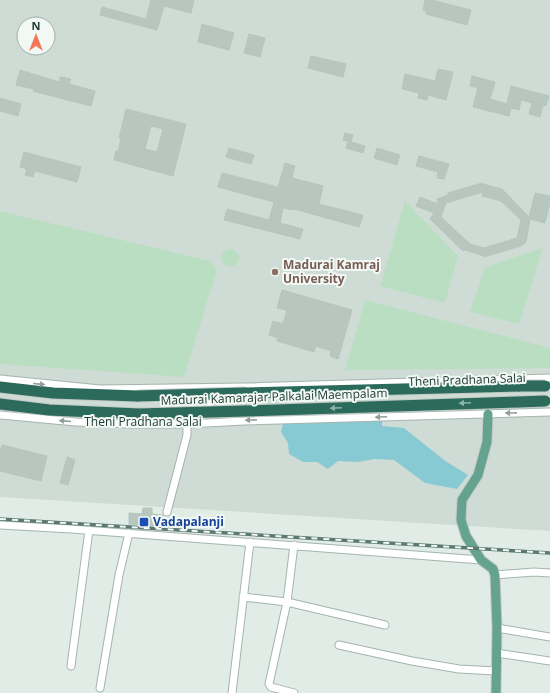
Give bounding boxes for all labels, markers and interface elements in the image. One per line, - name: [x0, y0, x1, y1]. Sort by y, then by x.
- north arrow: [16, 16, 56, 56]
- text: N: [32, 18, 40, 33]
- place label: Madurai Kamraj University: [283, 256, 380, 287]
- marker: Madurai Kamraj University: [270, 267, 280, 277]
- street label: Theni Pradhana Salai: [408, 369, 526, 390]
- one-way arrow: [33, 380, 45, 387]
- street label: Madurai Kamarajar Palkalai Maempalam: [160, 384, 388, 409]
- one-way arrow: [459, 400, 471, 407]
- one-way arrow: [329, 405, 342, 411]
- one-way arrow: [504, 410, 517, 416]
- street label: Theni Pradhana Salai: [84, 413, 202, 430]
- one-way arrow: [375, 413, 387, 420]
- one-way arrow: [245, 417, 257, 424]
- one-way arrow: [59, 418, 71, 424]
- place label: Vadapalanji: [153, 513, 224, 530]
- marker: Vadapalanji: [138, 516, 150, 528]

